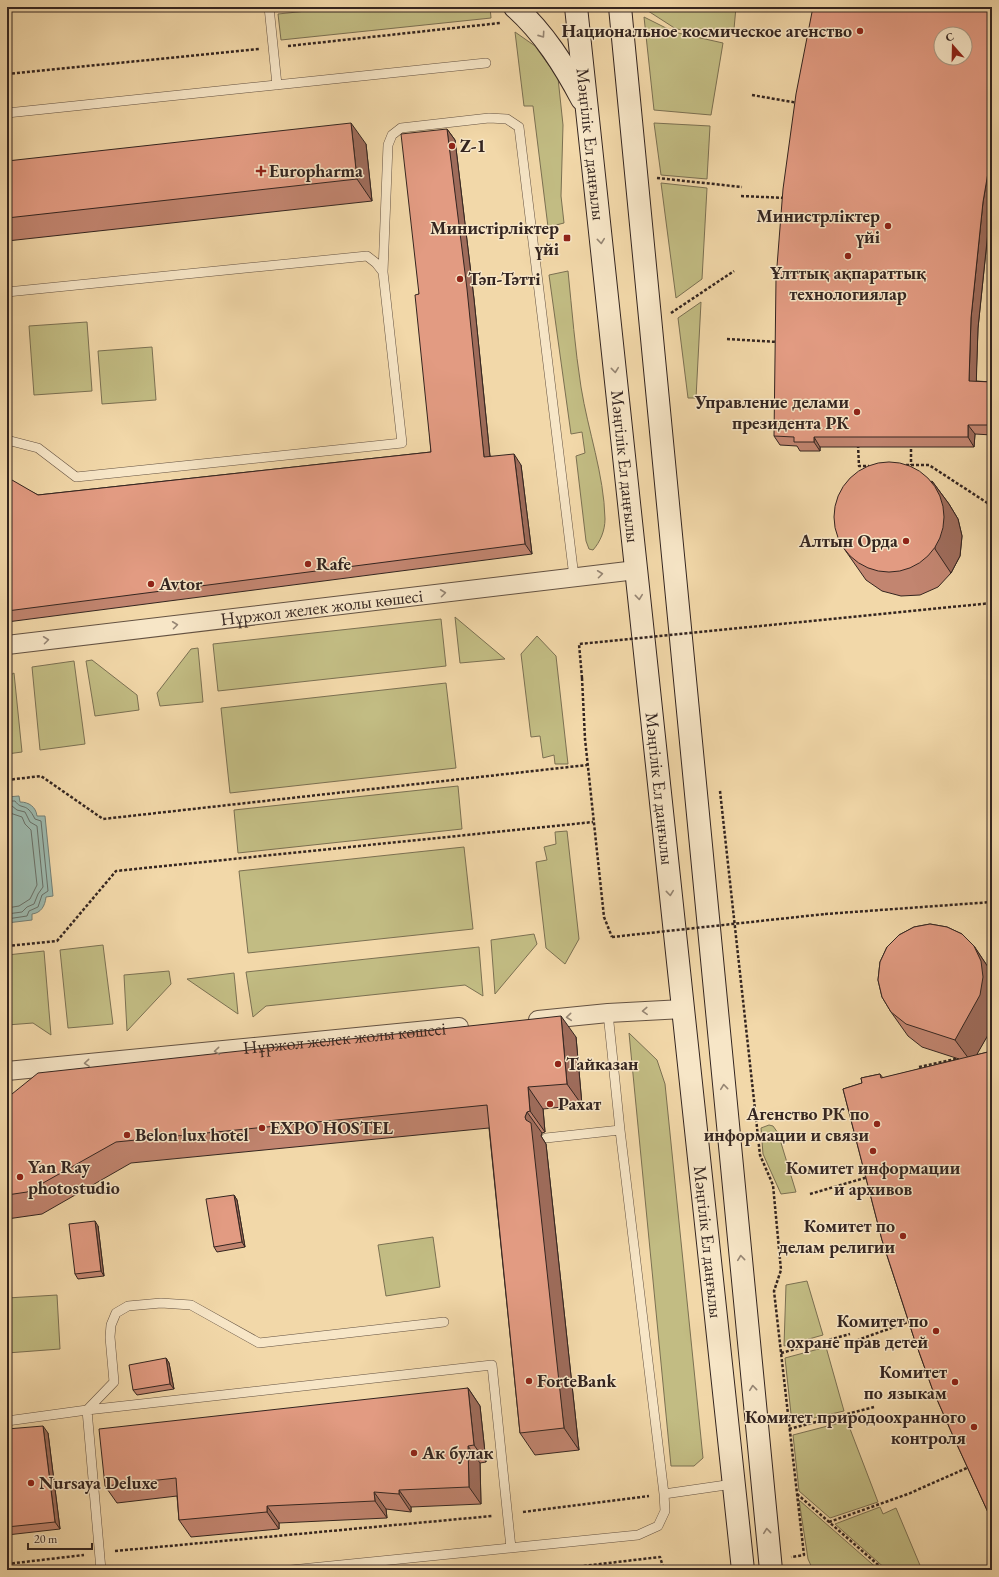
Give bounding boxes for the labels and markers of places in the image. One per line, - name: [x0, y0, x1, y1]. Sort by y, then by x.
- place label: Национальное космическое агенство: [562, 19, 852, 42]
- marker: Национальное космическое агенство: [855, 26, 865, 36]
- place label: Z-1: [460, 134, 486, 157]
- marker: Z-1: [447, 141, 457, 151]
- place label: Europharma: [269, 159, 363, 182]
- marker: Europharma: [256, 166, 266, 176]
- place label: Министрліктер үйі: [756, 204, 881, 248]
- place label: Министірліктер үйі: [430, 216, 560, 260]
- marker: Министрліктер үйі: [883, 221, 893, 231]
- marker: Министірліктер үйі: [562, 233, 572, 243]
- marker: Ұлттық ақпараттық технологиялар: [843, 251, 853, 261]
- place label: Ұлттық ақпараттық технологиялар: [770, 261, 926, 305]
- place label: Тәп-Тәтті: [468, 267, 541, 290]
- marker: Тәп-Тәтті: [455, 274, 465, 284]
- place label: Управление делами президента РК: [694, 390, 849, 434]
- marker: Управление делами президента РК: [852, 407, 862, 417]
- place label: Алтын Орда: [798, 529, 898, 552]
- marker: Алтын Орда: [901, 536, 911, 546]
- place label: Rafe: [316, 552, 352, 575]
- marker: Rafe: [303, 559, 313, 569]
- place label: Avtor: [158, 572, 203, 595]
- marker: Avtor: [146, 579, 156, 589]
- place label: Тайказан: [566, 1052, 639, 1075]
- marker: Тайказан: [553, 1059, 563, 1069]
- place label: Рахат: [558, 1092, 601, 1115]
- marker: Рахат: [545, 1099, 555, 1109]
- place label: Агенство РК по информации и связи: [704, 1102, 869, 1146]
- place label: EXPO HOSTEL: [270, 1116, 394, 1139]
- marker: Агенство РК по информации и связи: [872, 1119, 882, 1129]
- place label: Belon lux hotel: [135, 1123, 249, 1146]
- marker: EXPO HOSTEL: [257, 1123, 267, 1133]
- marker: Belon lux hotel: [122, 1130, 132, 1140]
- marker: Комитет информации и архивов: [868, 1146, 878, 1156]
- place label: Yan Ray photostudio: [28, 1155, 120, 1199]
- place label: Комитет информации и архивов: [786, 1156, 961, 1200]
- marker: Yan Ray photostudio: [15, 1172, 25, 1182]
- place label: Комитет по делам религии: [778, 1214, 895, 1258]
- marker: Комитет по делам религии: [898, 1231, 908, 1241]
- place label: Комитет по охране прав детей: [786, 1309, 928, 1353]
- marker: Комитет по охране прав детей: [931, 1326, 941, 1336]
- place label: Комитет по языкам: [864, 1360, 947, 1404]
- place label: ForteBank: [537, 1369, 617, 1392]
- marker: ForteBank: [524, 1376, 534, 1386]
- marker: Комитет по языкам: [950, 1377, 960, 1387]
- place label: Комитет природоохранного контроля: [745, 1405, 966, 1449]
- marker: Комитет природоохранного контроля: [969, 1422, 979, 1432]
- place label: Ак булак: [421, 1441, 494, 1464]
- marker: Ак булак: [409, 1448, 419, 1458]
- place label: Nursaya Deluxe: [39, 1471, 158, 1494]
- marker: Nursaya Deluxe: [26, 1478, 36, 1488]

